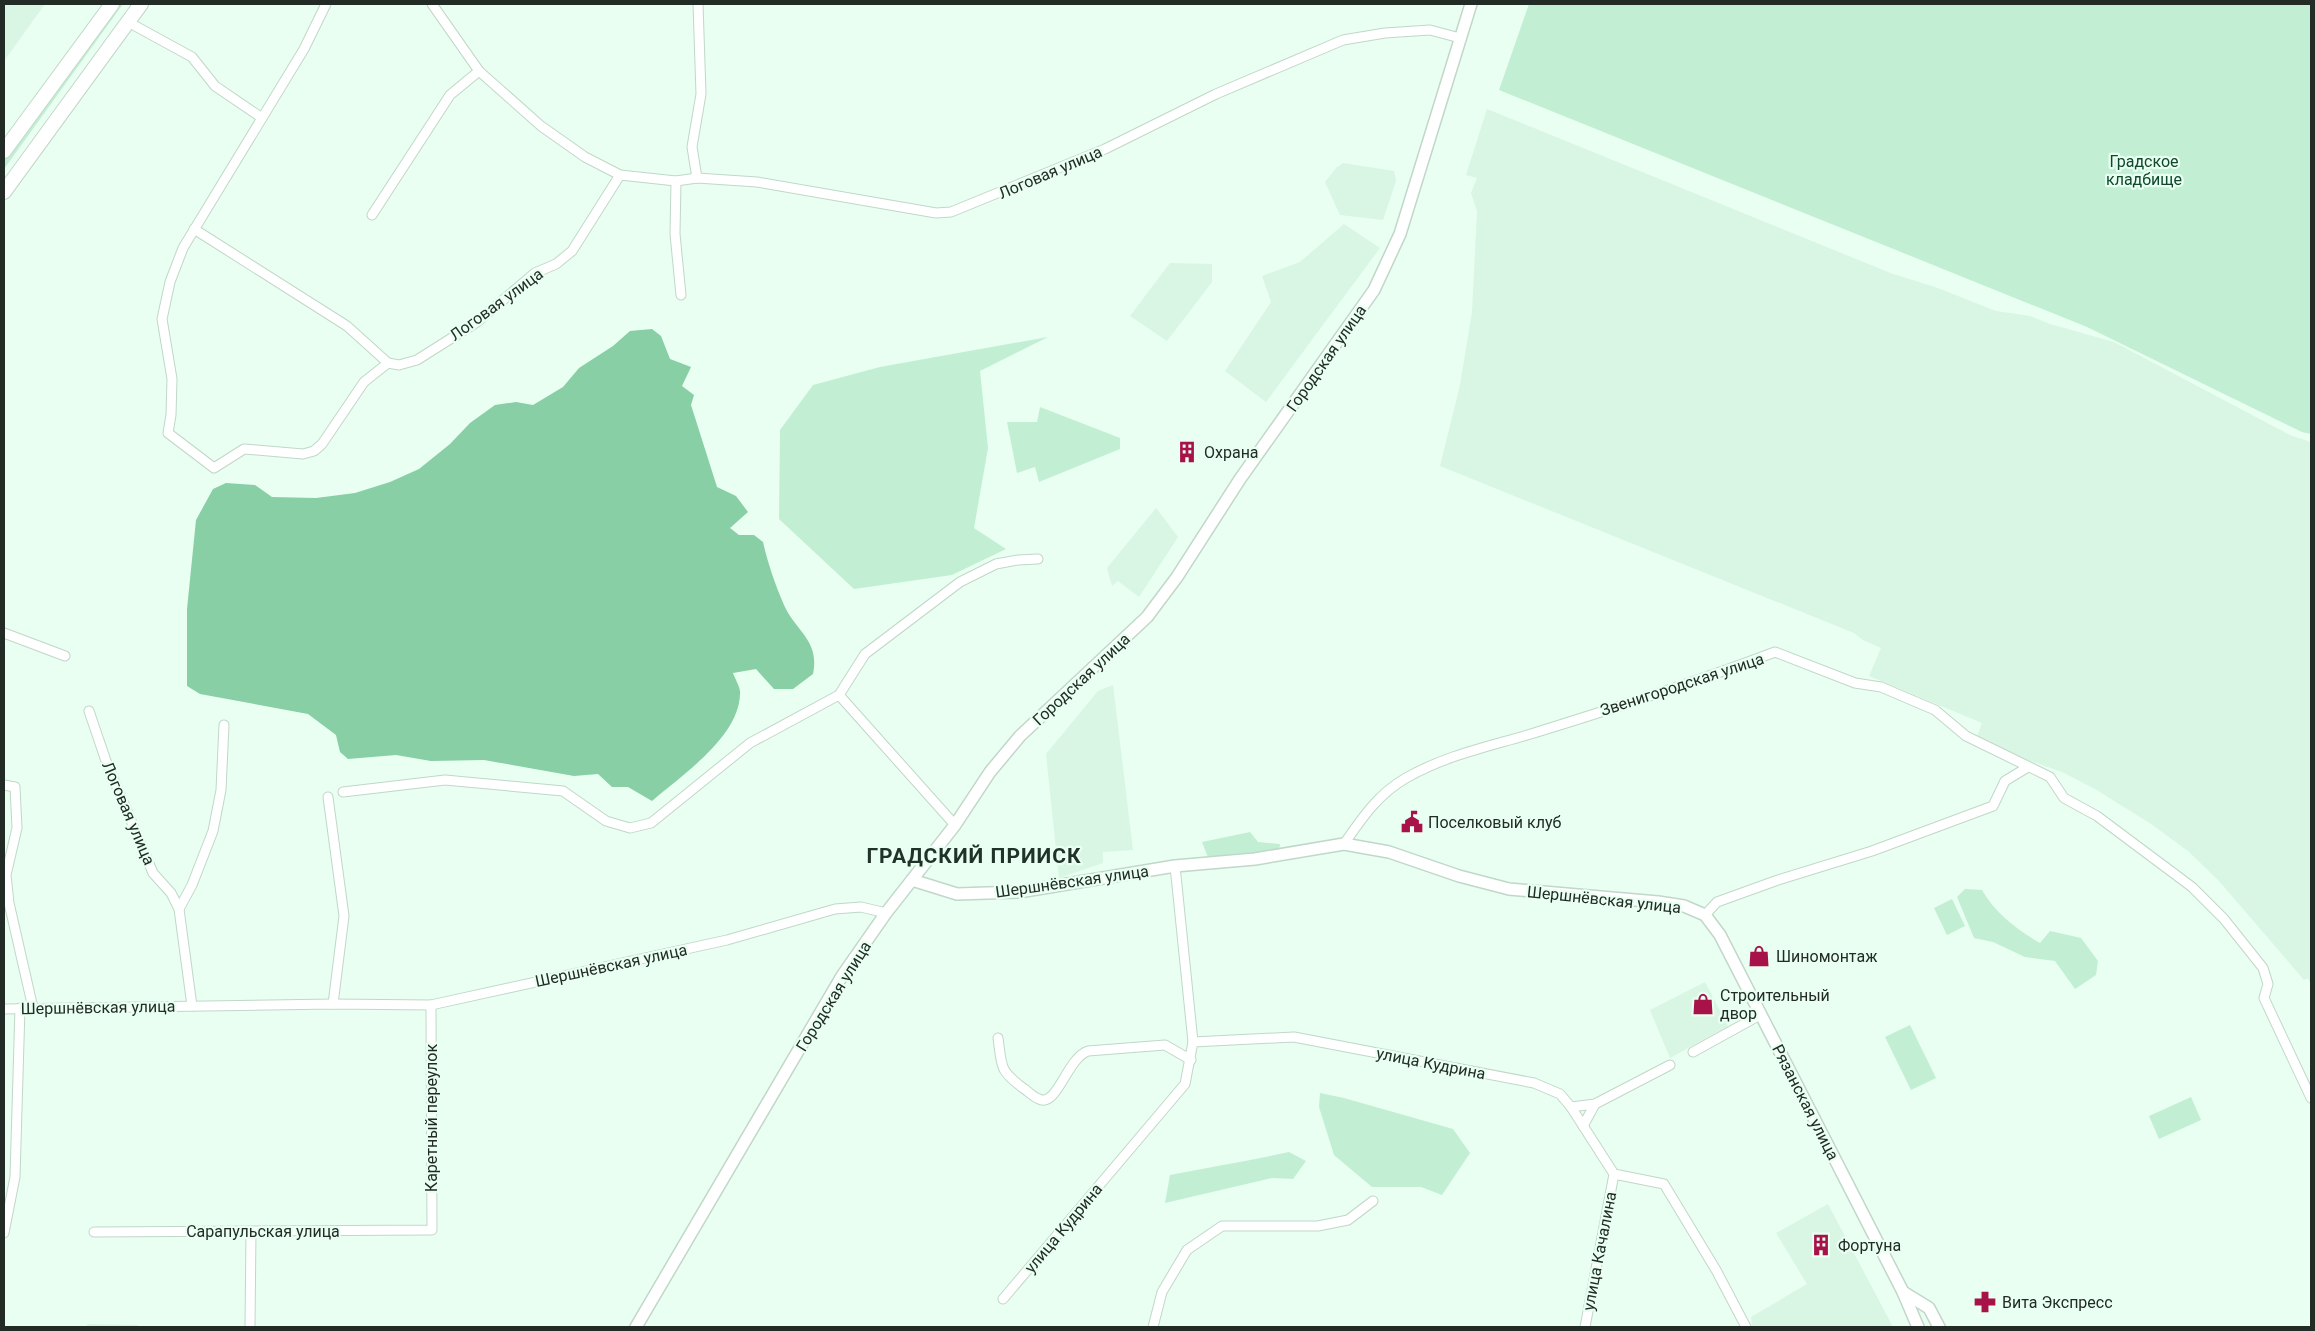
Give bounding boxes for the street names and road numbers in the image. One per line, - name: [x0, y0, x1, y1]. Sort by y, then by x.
- street label: Логовая улица: [996, 142, 1105, 203]
- street label: Логовая улица: [446, 264, 547, 345]
- street label: Городская улица: [1282, 301, 1370, 415]
- street label: Городская улица: [1029, 629, 1134, 729]
- street label: Звенигородская улица: [1598, 649, 1766, 720]
- street label: Логовая улица: [98, 759, 159, 868]
- street label: Шершнёвская улица: [994, 861, 1150, 902]
- street label: Шершнёвская улица: [1526, 882, 1682, 917]
- street label: Городская улица: [792, 938, 875, 1055]
- street label: Шершнёвская улица: [533, 940, 689, 991]
- street label: Шершнёвская улица: [20, 997, 176, 1018]
- street label: Рязанская улица: [1768, 1041, 1843, 1163]
- street label: Каретный переулок: [422, 1044, 441, 1192]
- street label: улица Кудрина: [1375, 1044, 1487, 1083]
- street label: улица Кудрина: [1020, 1180, 1106, 1277]
- street label: улица Качалина: [1579, 1190, 1620, 1312]
- street label: Сарапульская улица: [186, 1222, 340, 1241]

